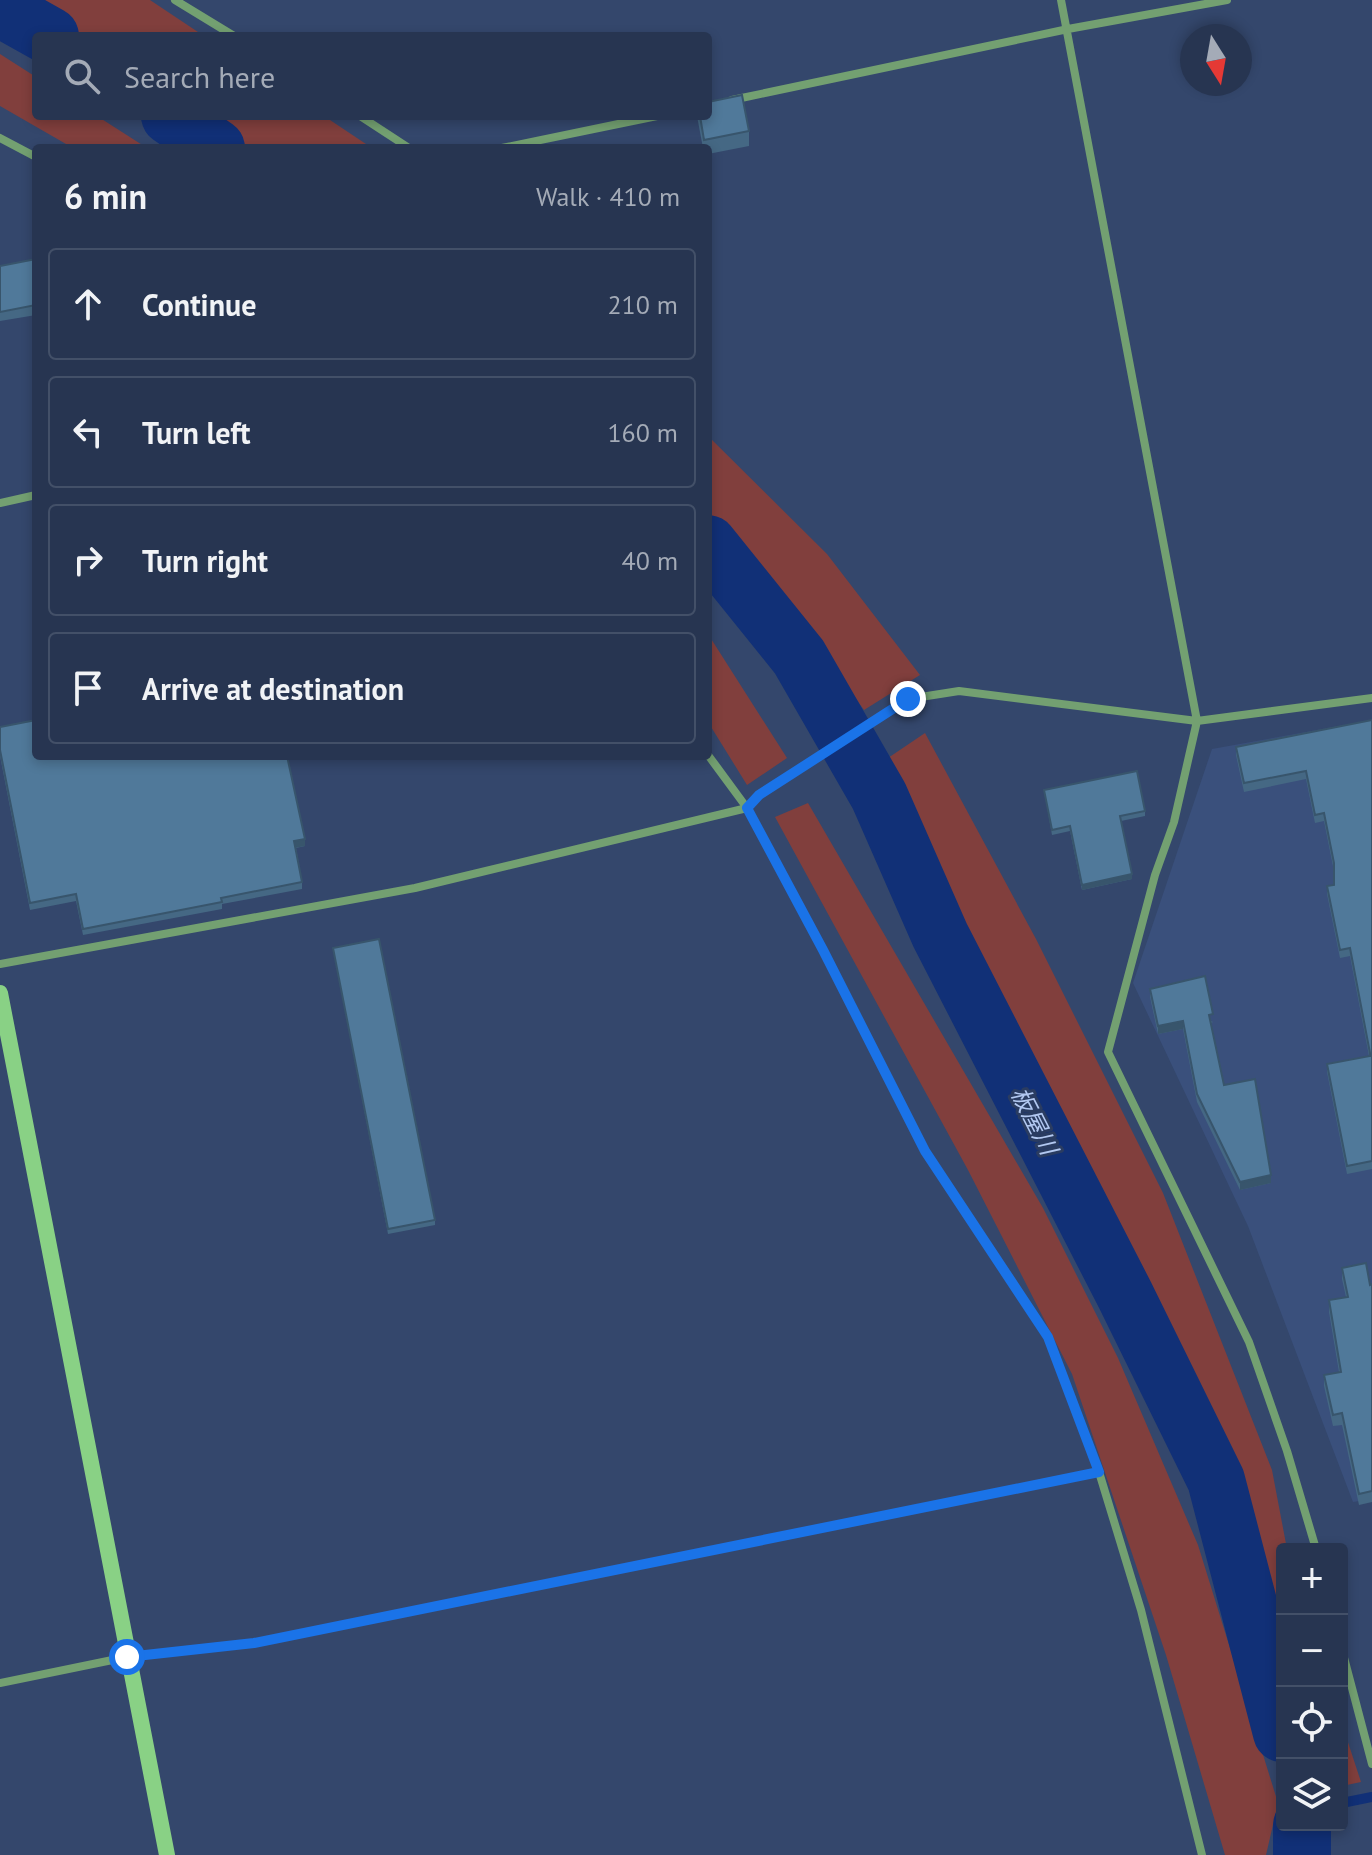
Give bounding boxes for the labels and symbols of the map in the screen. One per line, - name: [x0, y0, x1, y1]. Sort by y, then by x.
- north arrow: [1180, 24, 1252, 96]
- route end: [890, 681, 926, 717]
- water label: 板屋川: [1004, 1082, 1066, 1163]
- route start: [109, 1639, 145, 1675]

